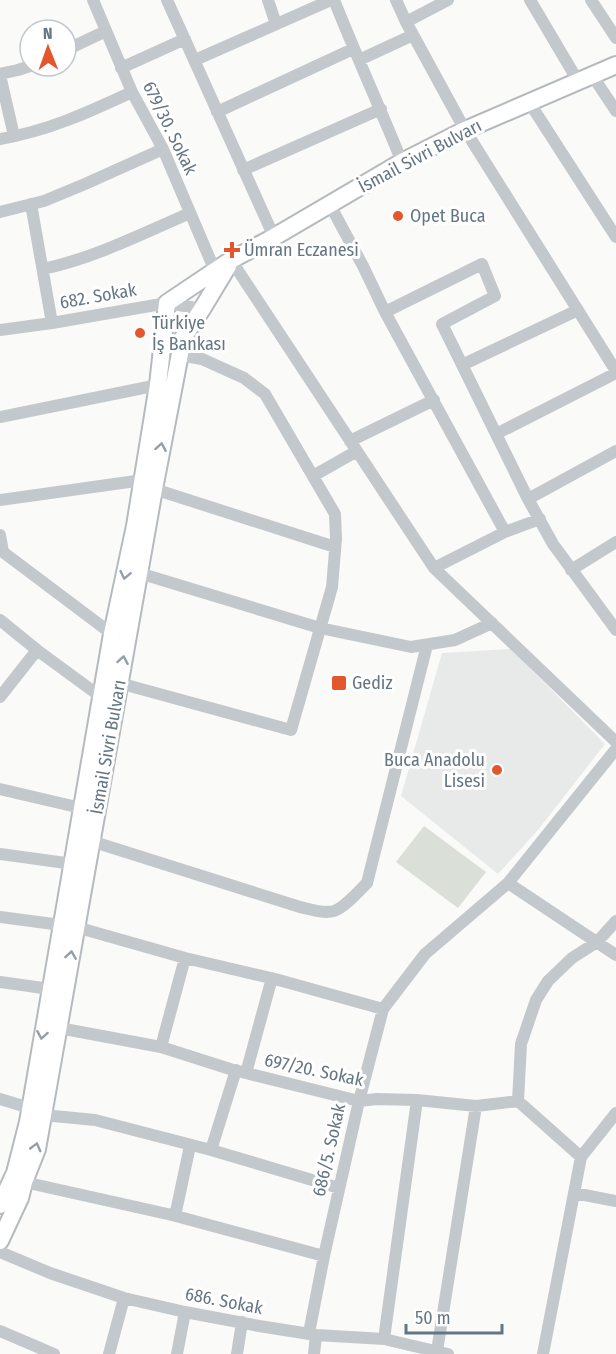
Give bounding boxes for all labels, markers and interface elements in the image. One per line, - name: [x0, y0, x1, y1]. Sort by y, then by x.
- north arrow: [18, 18, 78, 78]
- text: N: [43, 24, 53, 43]
- street label: 679/30. Sokak: [138, 78, 202, 179]
- street label: İsmail Sivri Bulvarı: [355, 114, 485, 198]
- place label: Opet Buca: [410, 205, 486, 227]
- marker: Opet Buca: [391, 209, 405, 223]
- place label: Ümran Eczanesi: [244, 239, 359, 261]
- marker: Ümran Eczanesi: [225, 243, 239, 257]
- street label: 682. Sokak: [58, 278, 139, 314]
- place label: Türkiye İş Bankası: [152, 312, 226, 355]
- marker: Türkiye İş Bankası: [133, 326, 147, 340]
- one-way arrow: [155, 443, 167, 452]
- one-way arrow: [119, 569, 132, 579]
- one-way arrow: [116, 655, 129, 665]
- place label: Gediz: [352, 672, 393, 694]
- marker: Gediz: [330, 674, 348, 692]
- street label: İsmail Sivri Bulvarı: [85, 678, 131, 816]
- place label: Buca Anadolu Lisesi: [384, 749, 485, 792]
- marker: Buca Anadolu Lisesi: [490, 763, 504, 777]
- one-way arrow: [65, 951, 77, 960]
- one-way arrow: [36, 1030, 49, 1040]
- street label: 697/20. Sokak: [263, 1049, 366, 1091]
- street label: 686/5. Sokak: [308, 1101, 350, 1199]
- one-way arrow: [29, 1142, 42, 1152]
- street label: 686. Sokak: [183, 1283, 265, 1319]
- scale bar: [406, 1297, 502, 1335]
- text: 50 m: [415, 1307, 451, 1329]

